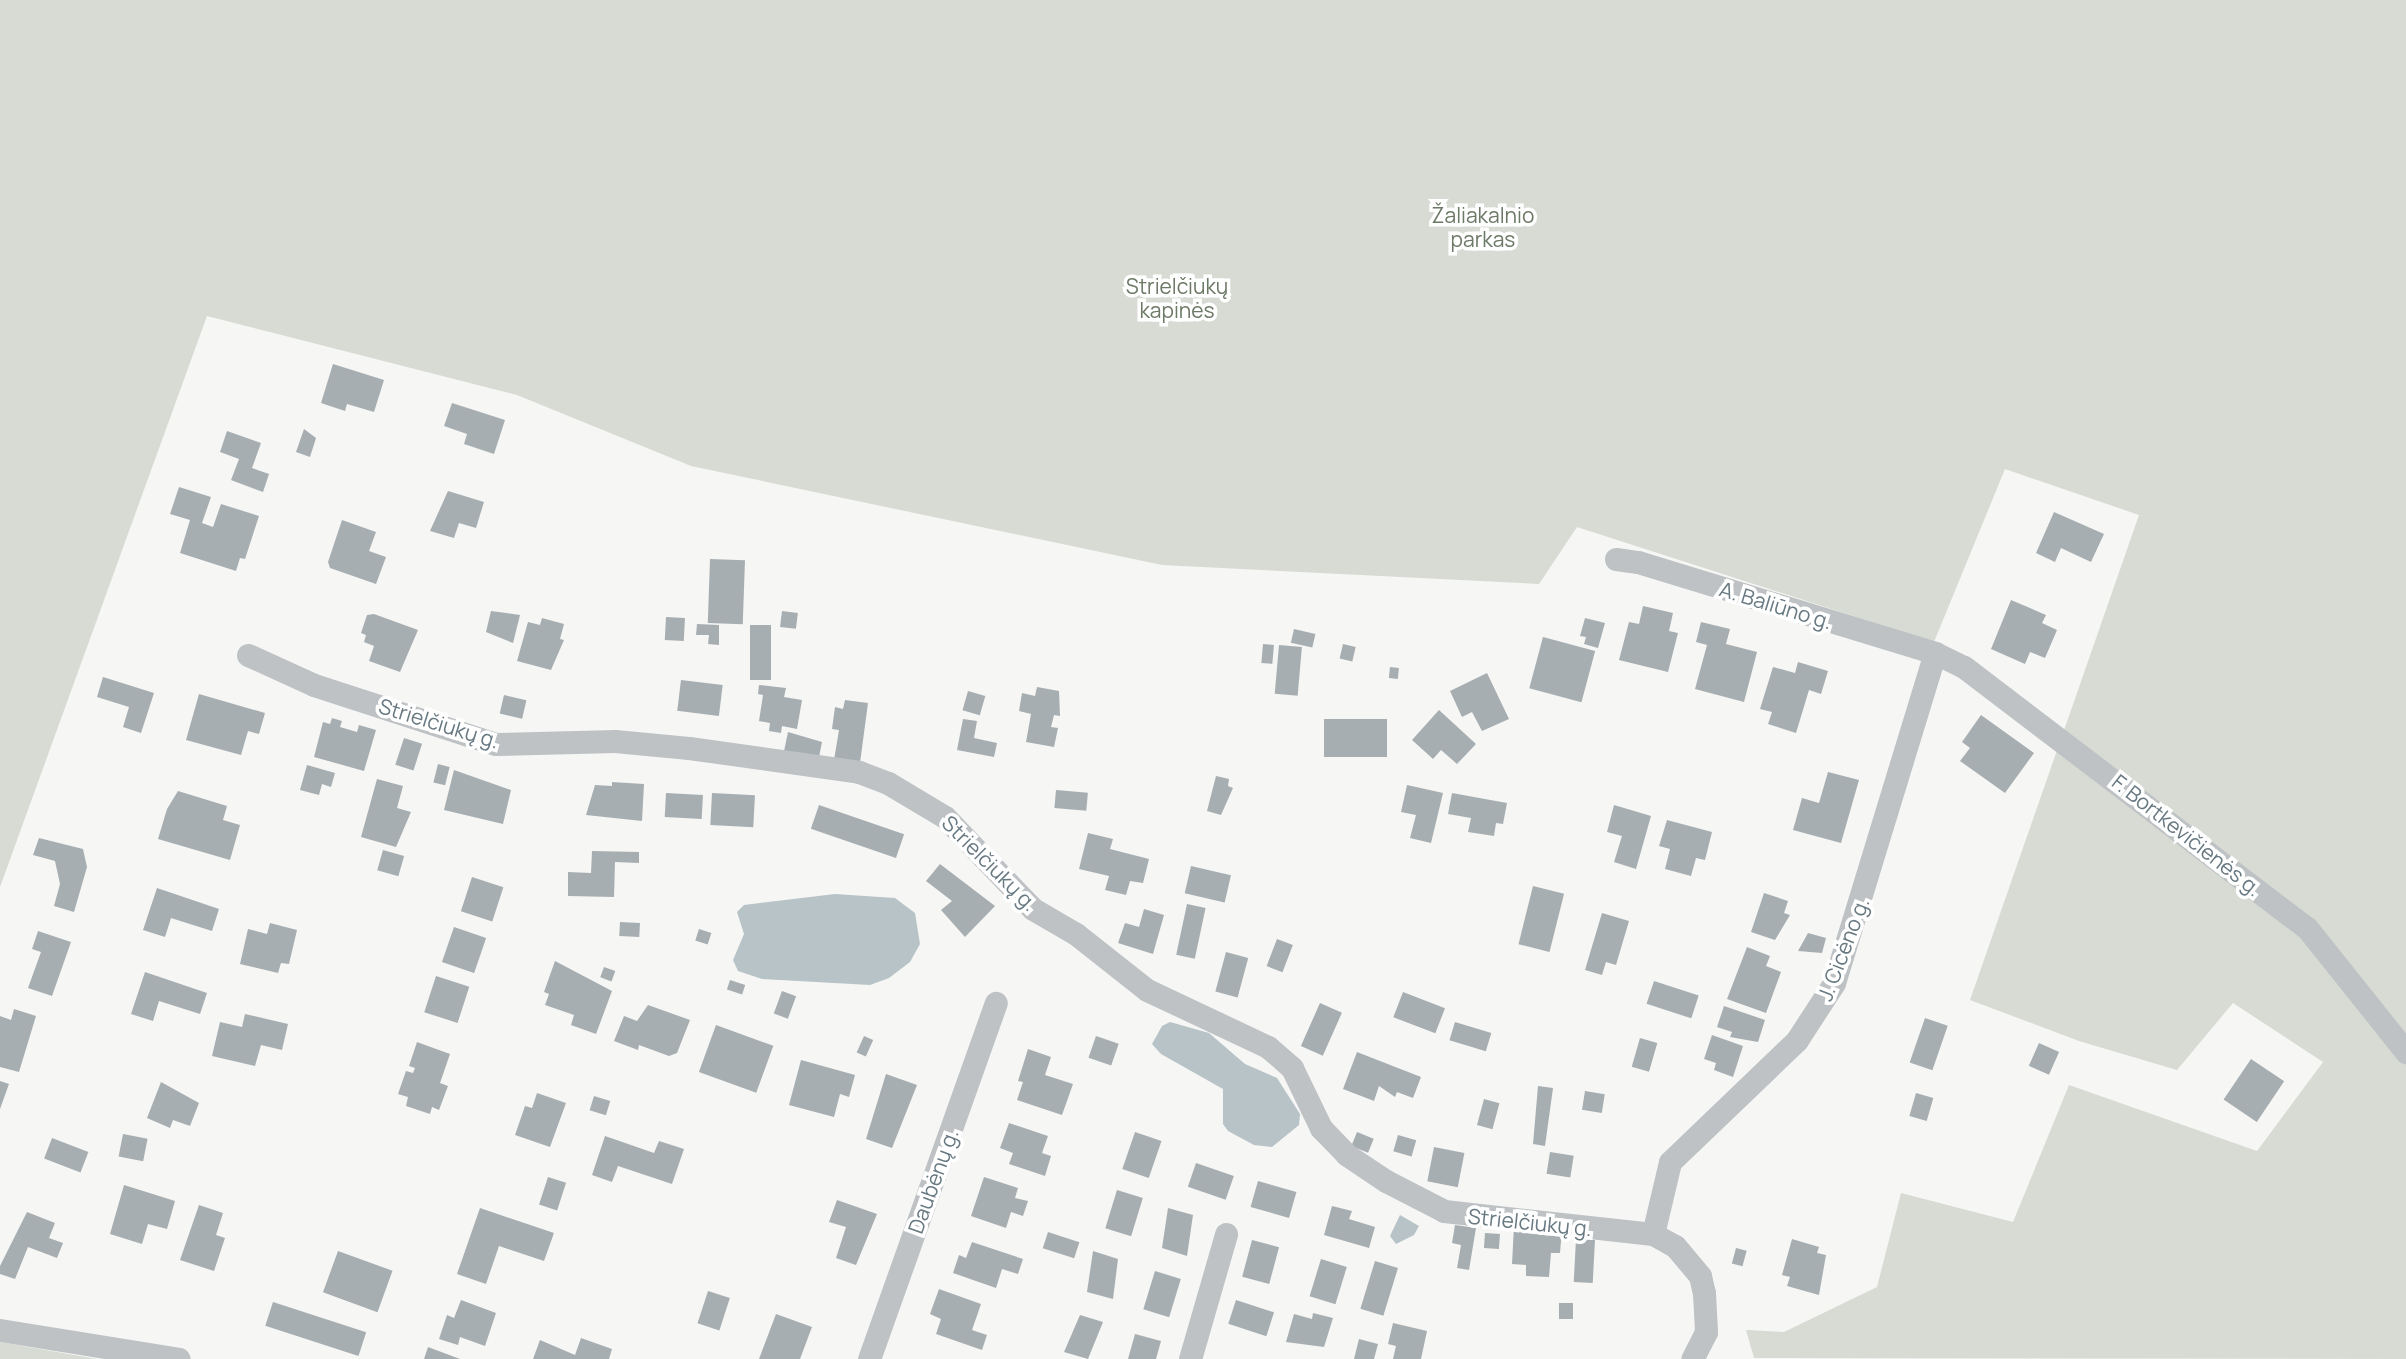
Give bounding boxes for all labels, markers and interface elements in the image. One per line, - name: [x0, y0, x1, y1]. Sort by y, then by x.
- park label: Žaliakalnio parkas: [1432, 202, 1534, 252]
- park label: Strielčiukų kapinės: [1126, 273, 1228, 323]
- street label: A. Baliūno g.: [1717, 576, 1835, 634]
- street label: Strielčiukų g.: [376, 693, 502, 753]
- street label: F. Bortkevičienės g.: [2107, 769, 2267, 901]
- street label: Strielčiukų g.: [937, 810, 1043, 916]
- street label: J. Cicėno g.: [1812, 894, 1874, 1004]
- street label: Daubėnų g.: [902, 1125, 964, 1237]
- street label: Strielčiukų g.: [1467, 1203, 1593, 1241]

